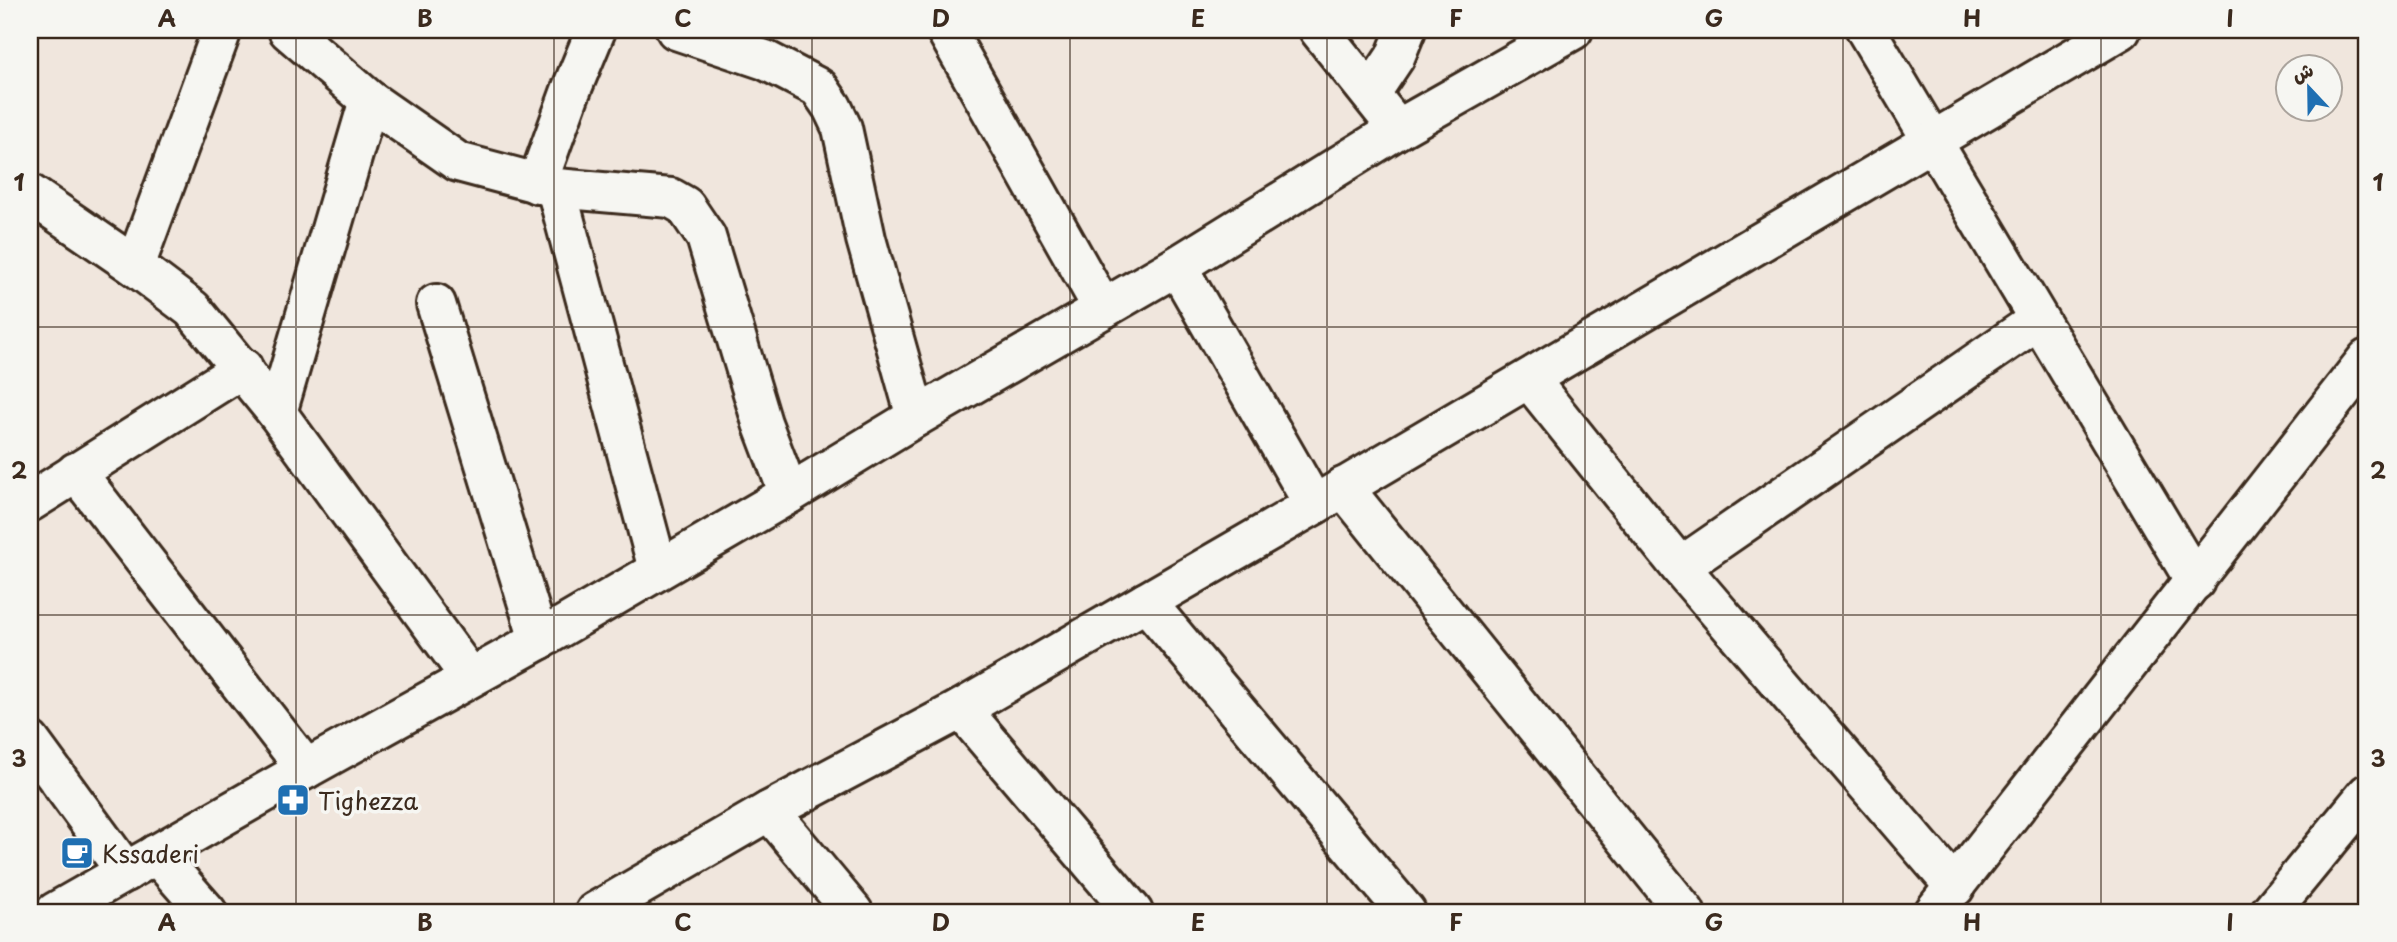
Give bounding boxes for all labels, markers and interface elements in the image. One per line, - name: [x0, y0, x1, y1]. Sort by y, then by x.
- text: A: [158, 0, 176, 35]
- text: B: [417, 0, 433, 35]
- text: C: [674, 0, 692, 35]
- text: D: [932, 0, 950, 35]
- text: E: [1191, 0, 1205, 35]
- text: F: [1449, 0, 1463, 35]
- text: G: [1705, 0, 1723, 35]
- text: H: [1963, 0, 1981, 35]
- text: I: [2226, 0, 2234, 35]
- north arrow: [2274, 52, 2344, 122]
- text: ش: [2287, 54, 2317, 88]
- text: 1: [14, 164, 25, 199]
- text: 1: [2373, 164, 2384, 199]
- text: 2: [11, 452, 27, 487]
- text: 2: [2370, 452, 2386, 487]
- text: 3: [11, 740, 27, 775]
- text: 3: [2370, 740, 2386, 775]
- pharmacy icon: Tighezza: [274, 781, 312, 819]
- place label: Tighezza: [318, 782, 418, 818]
- cafe icon: Kssaderi: [58, 834, 96, 872]
- place label: Kssaderi: [102, 835, 199, 871]
- text: A: [158, 904, 176, 939]
- text: B: [417, 904, 433, 939]
- text: C: [674, 904, 692, 939]
- text: D: [932, 904, 950, 939]
- text: E: [1191, 904, 1205, 939]
- text: F: [1449, 904, 1463, 939]
- text: G: [1705, 904, 1723, 939]
- text: H: [1963, 904, 1981, 939]
- text: I: [2226, 904, 2234, 939]

